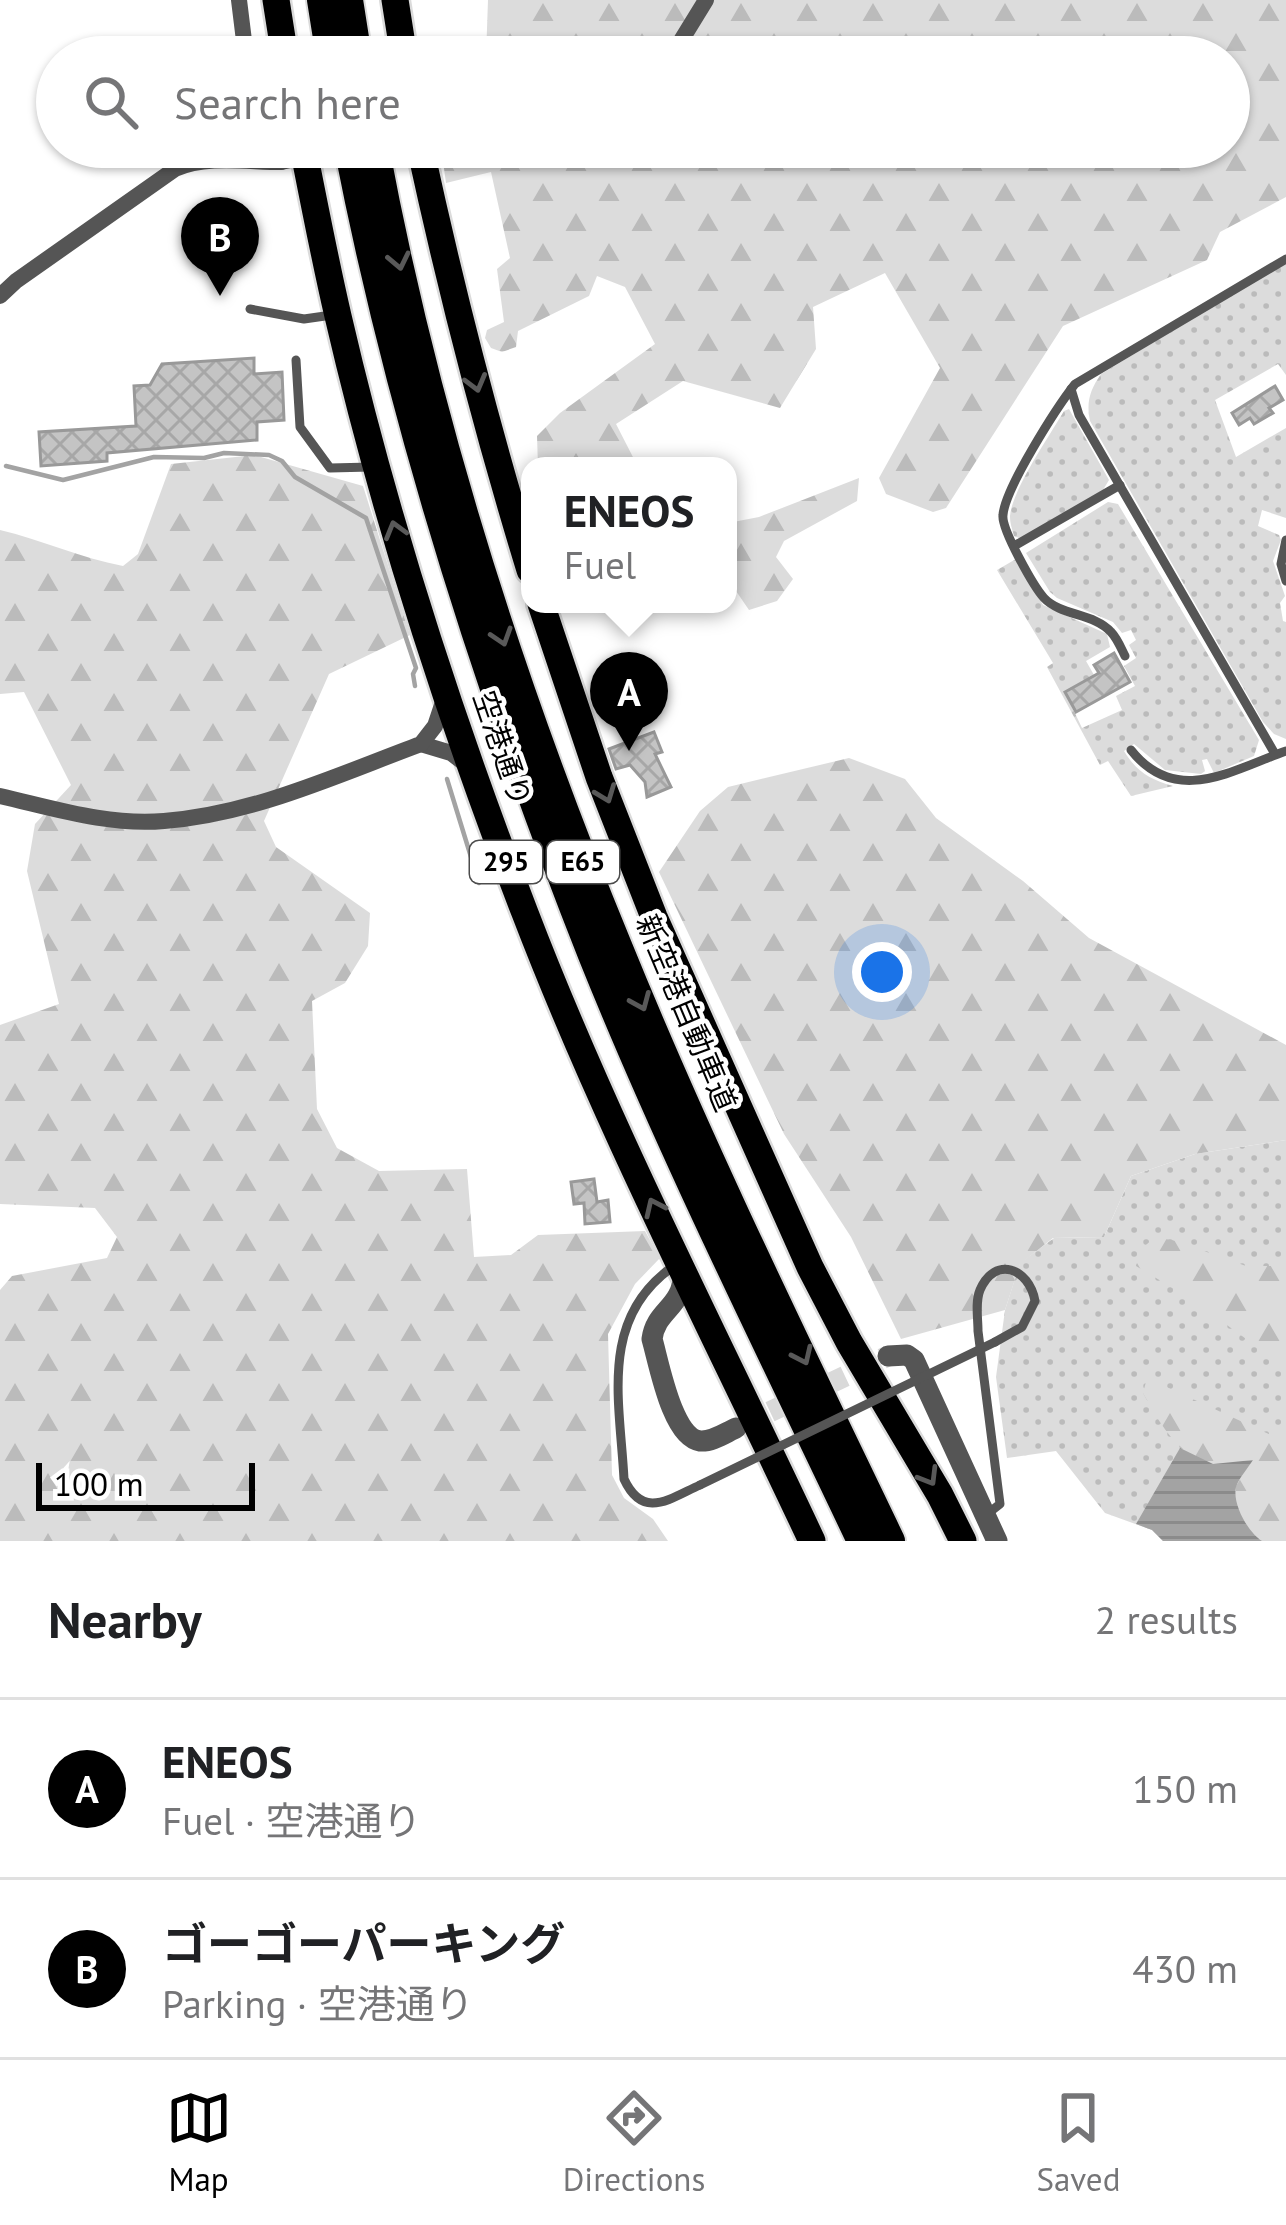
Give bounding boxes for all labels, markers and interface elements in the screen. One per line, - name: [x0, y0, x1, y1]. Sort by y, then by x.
- search box: [36, 36, 1250, 168]
- icon: search: [78, 69, 144, 135]
- text: Search here: [174, 73, 401, 131]
- pin: B: [181, 197, 259, 296]
- one-way arrow: [385, 251, 410, 271]
- one-way arrow: [462, 373, 487, 393]
- popup: [521, 457, 737, 613]
- text: ENEOS: [564, 481, 694, 539]
- one-way arrow: [384, 520, 409, 541]
- text: Fuel: [564, 539, 636, 590]
- one-way arrow: [488, 626, 513, 647]
- pin: A: [590, 652, 668, 751]
- street label: 空港通り: [465, 685, 541, 812]
- one-way arrow: [591, 783, 616, 804]
- road number: 295: [470, 841, 542, 883]
- road number: E65: [547, 841, 619, 883]
- street label: 新空港自動車道: [628, 908, 746, 1117]
- your location: [852, 942, 912, 1002]
- one-way arrow: [626, 989, 650, 1011]
- one-way arrow: [645, 1198, 669, 1219]
- one-way arrow: [789, 1344, 812, 1365]
- scale bar: [36, 1457, 255, 1510]
- text: 100 m: [54, 1462, 144, 1505]
- one-way arrow: [915, 1464, 937, 1486]
- text: Nearby: [48, 1586, 202, 1652]
- text: 2 results: [1095, 1594, 1238, 1645]
- text: ENEOS: [162, 1732, 293, 1790]
- text: A: [75, 1763, 99, 1814]
- text: 150 m: [1132, 1763, 1238, 1814]
- text: Fuel · 空港通り: [162, 1795, 422, 1846]
- text: ゴーゴーパーキング: [162, 1914, 565, 1972]
- text: B: [75, 1943, 99, 1994]
- text: 430 m: [1132, 1943, 1238, 1994]
- text: Parking · 空港通り: [162, 1978, 474, 2029]
- tab: Map: [166, 2085, 232, 2200]
- tab: Directions: [563, 2085, 705, 2200]
- tab: Saved: [1036, 2085, 1120, 2200]

